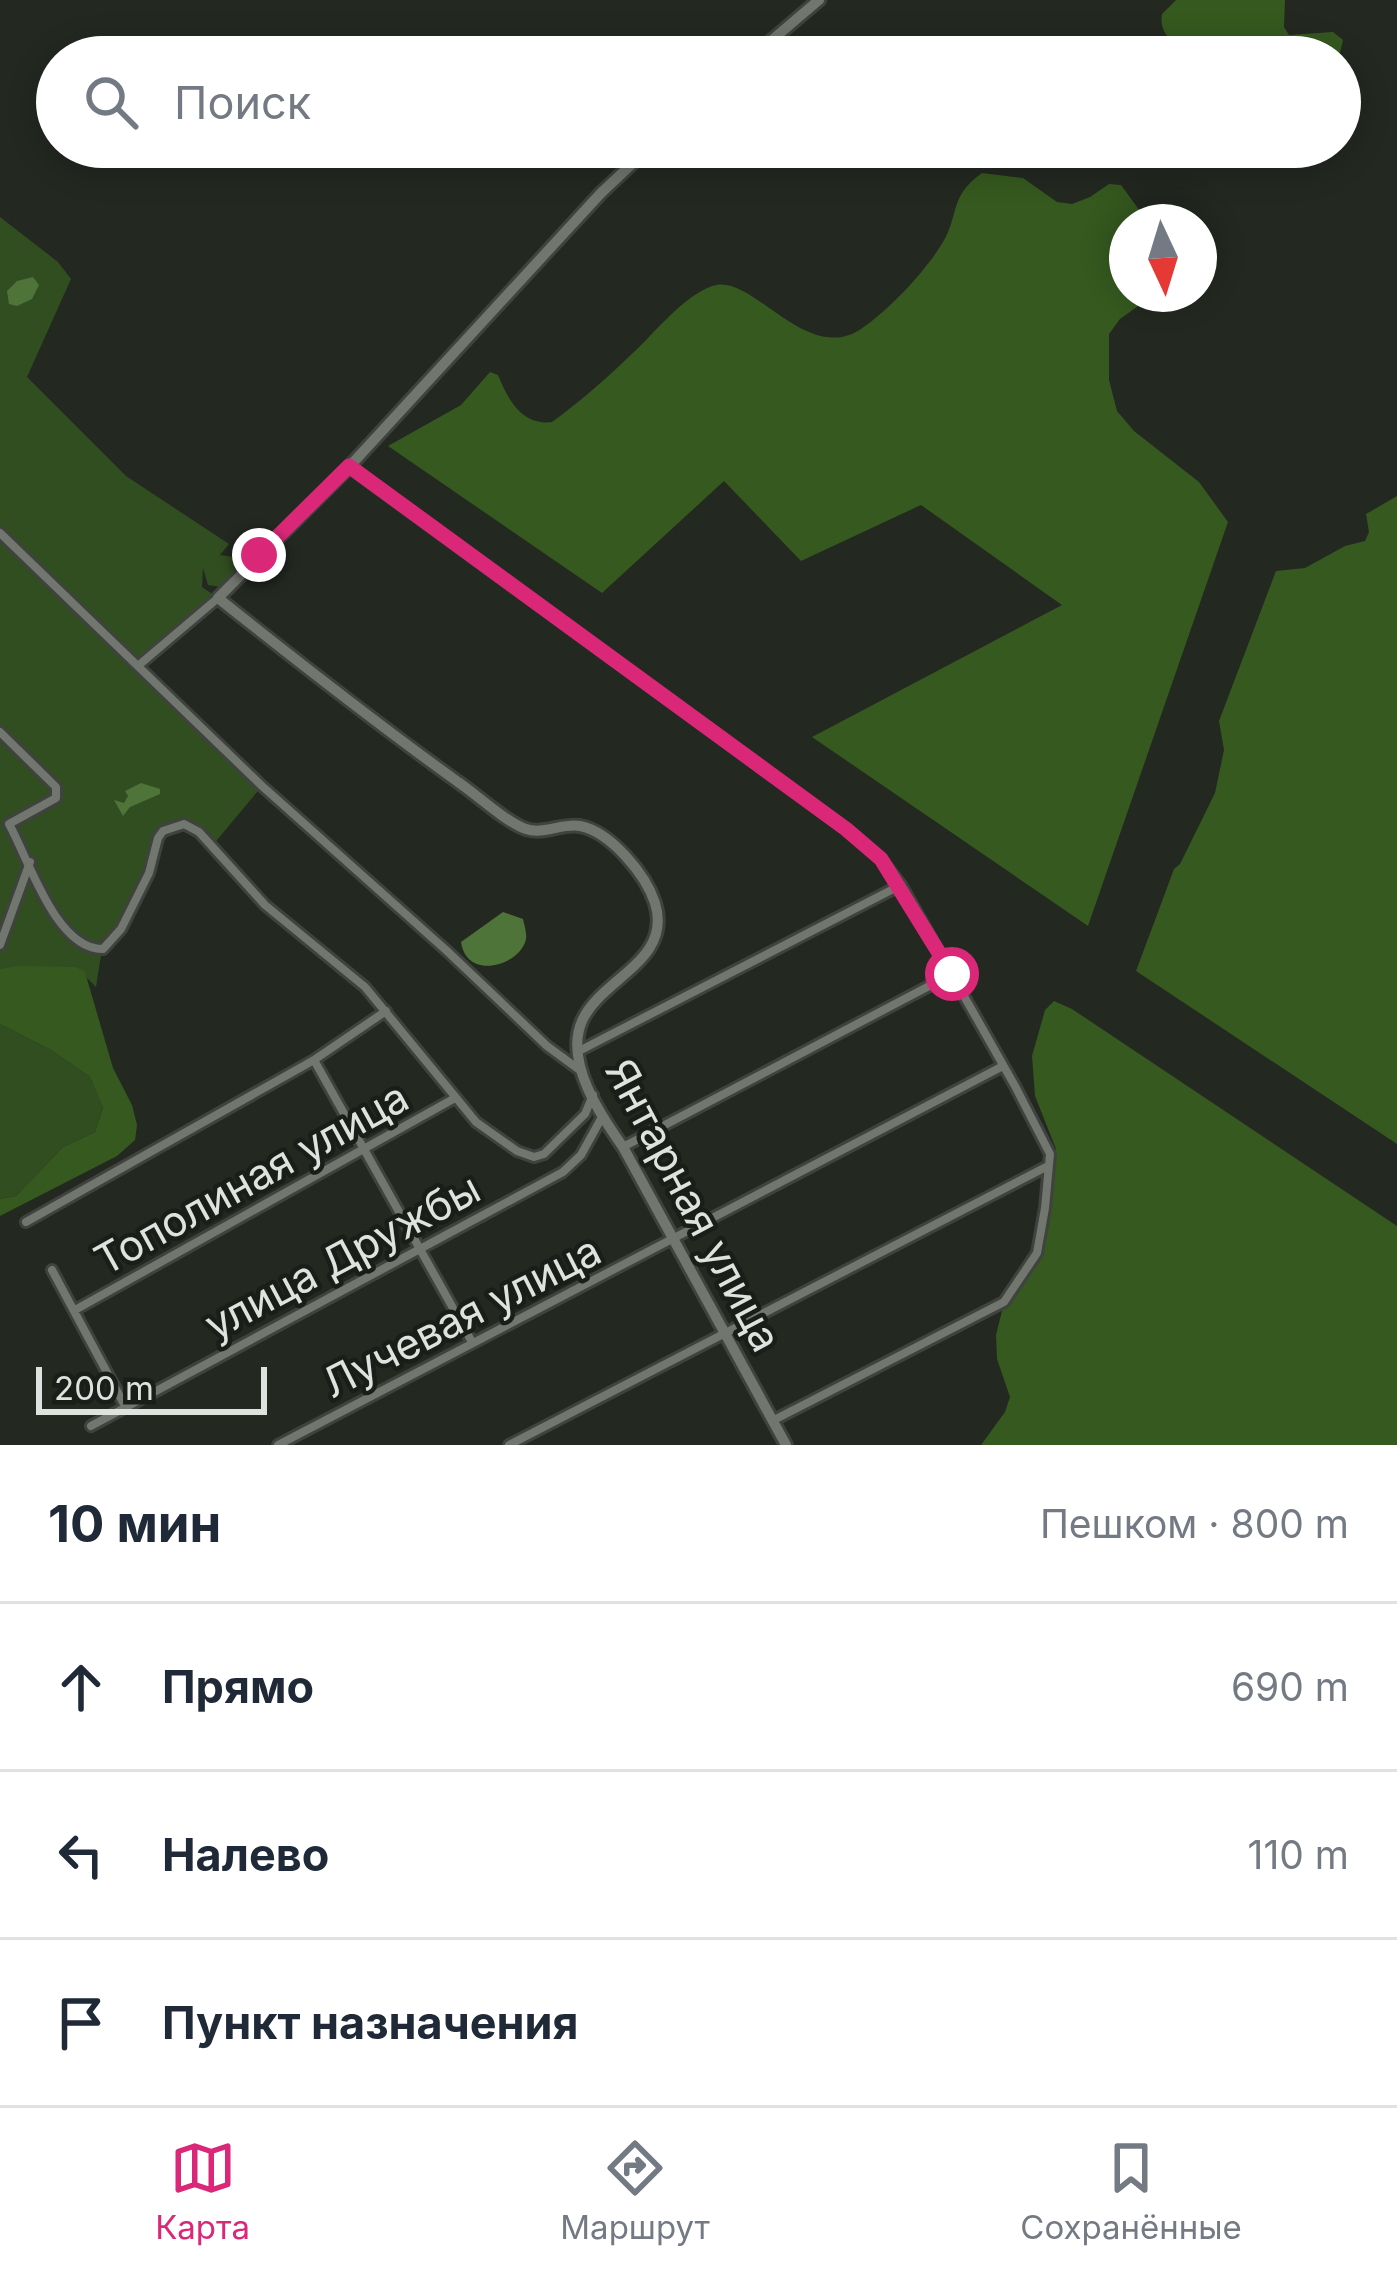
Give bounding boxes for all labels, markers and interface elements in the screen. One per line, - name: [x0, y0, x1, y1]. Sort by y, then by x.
- search box: [36, 36, 1361, 168]
- icon: search: [78, 69, 144, 135]
- text: Поиск: [174, 75, 311, 130]
- north arrow: [1109, 204, 1217, 312]
- route end: [232, 528, 286, 582]
- route start: [925, 947, 979, 1001]
- street label: Янтарная улица: [596, 1050, 792, 1360]
- street label: Тополиная улица: [85, 1071, 417, 1285]
- street label: улица Дружбы: [196, 1162, 488, 1350]
- street label: Лучевая улица: [313, 1224, 609, 1408]
- scale bar: [36, 1361, 267, 1414]
- text: 200 m: [54, 1368, 154, 1408]
- text: 10 мин: [48, 1493, 221, 1554]
- text: Пешком · 800 m: [1040, 1500, 1349, 1547]
- icon: ahead: [48, 1654, 114, 1720]
- text: Прямо: [162, 1659, 314, 1714]
- text: 690 m: [1231, 1663, 1349, 1710]
- icon: left: [48, 1822, 114, 1888]
- text: Налево: [162, 1827, 329, 1882]
- text: 110 m: [1248, 1831, 1349, 1878]
- icon: arrive: [48, 1990, 114, 2056]
- text: Пункт назначения: [162, 1995, 579, 2050]
- tab: Карта: [155, 2135, 250, 2247]
- tab: Маршрут: [560, 2135, 710, 2247]
- tab: Сохранённые: [1020, 2135, 1242, 2247]

